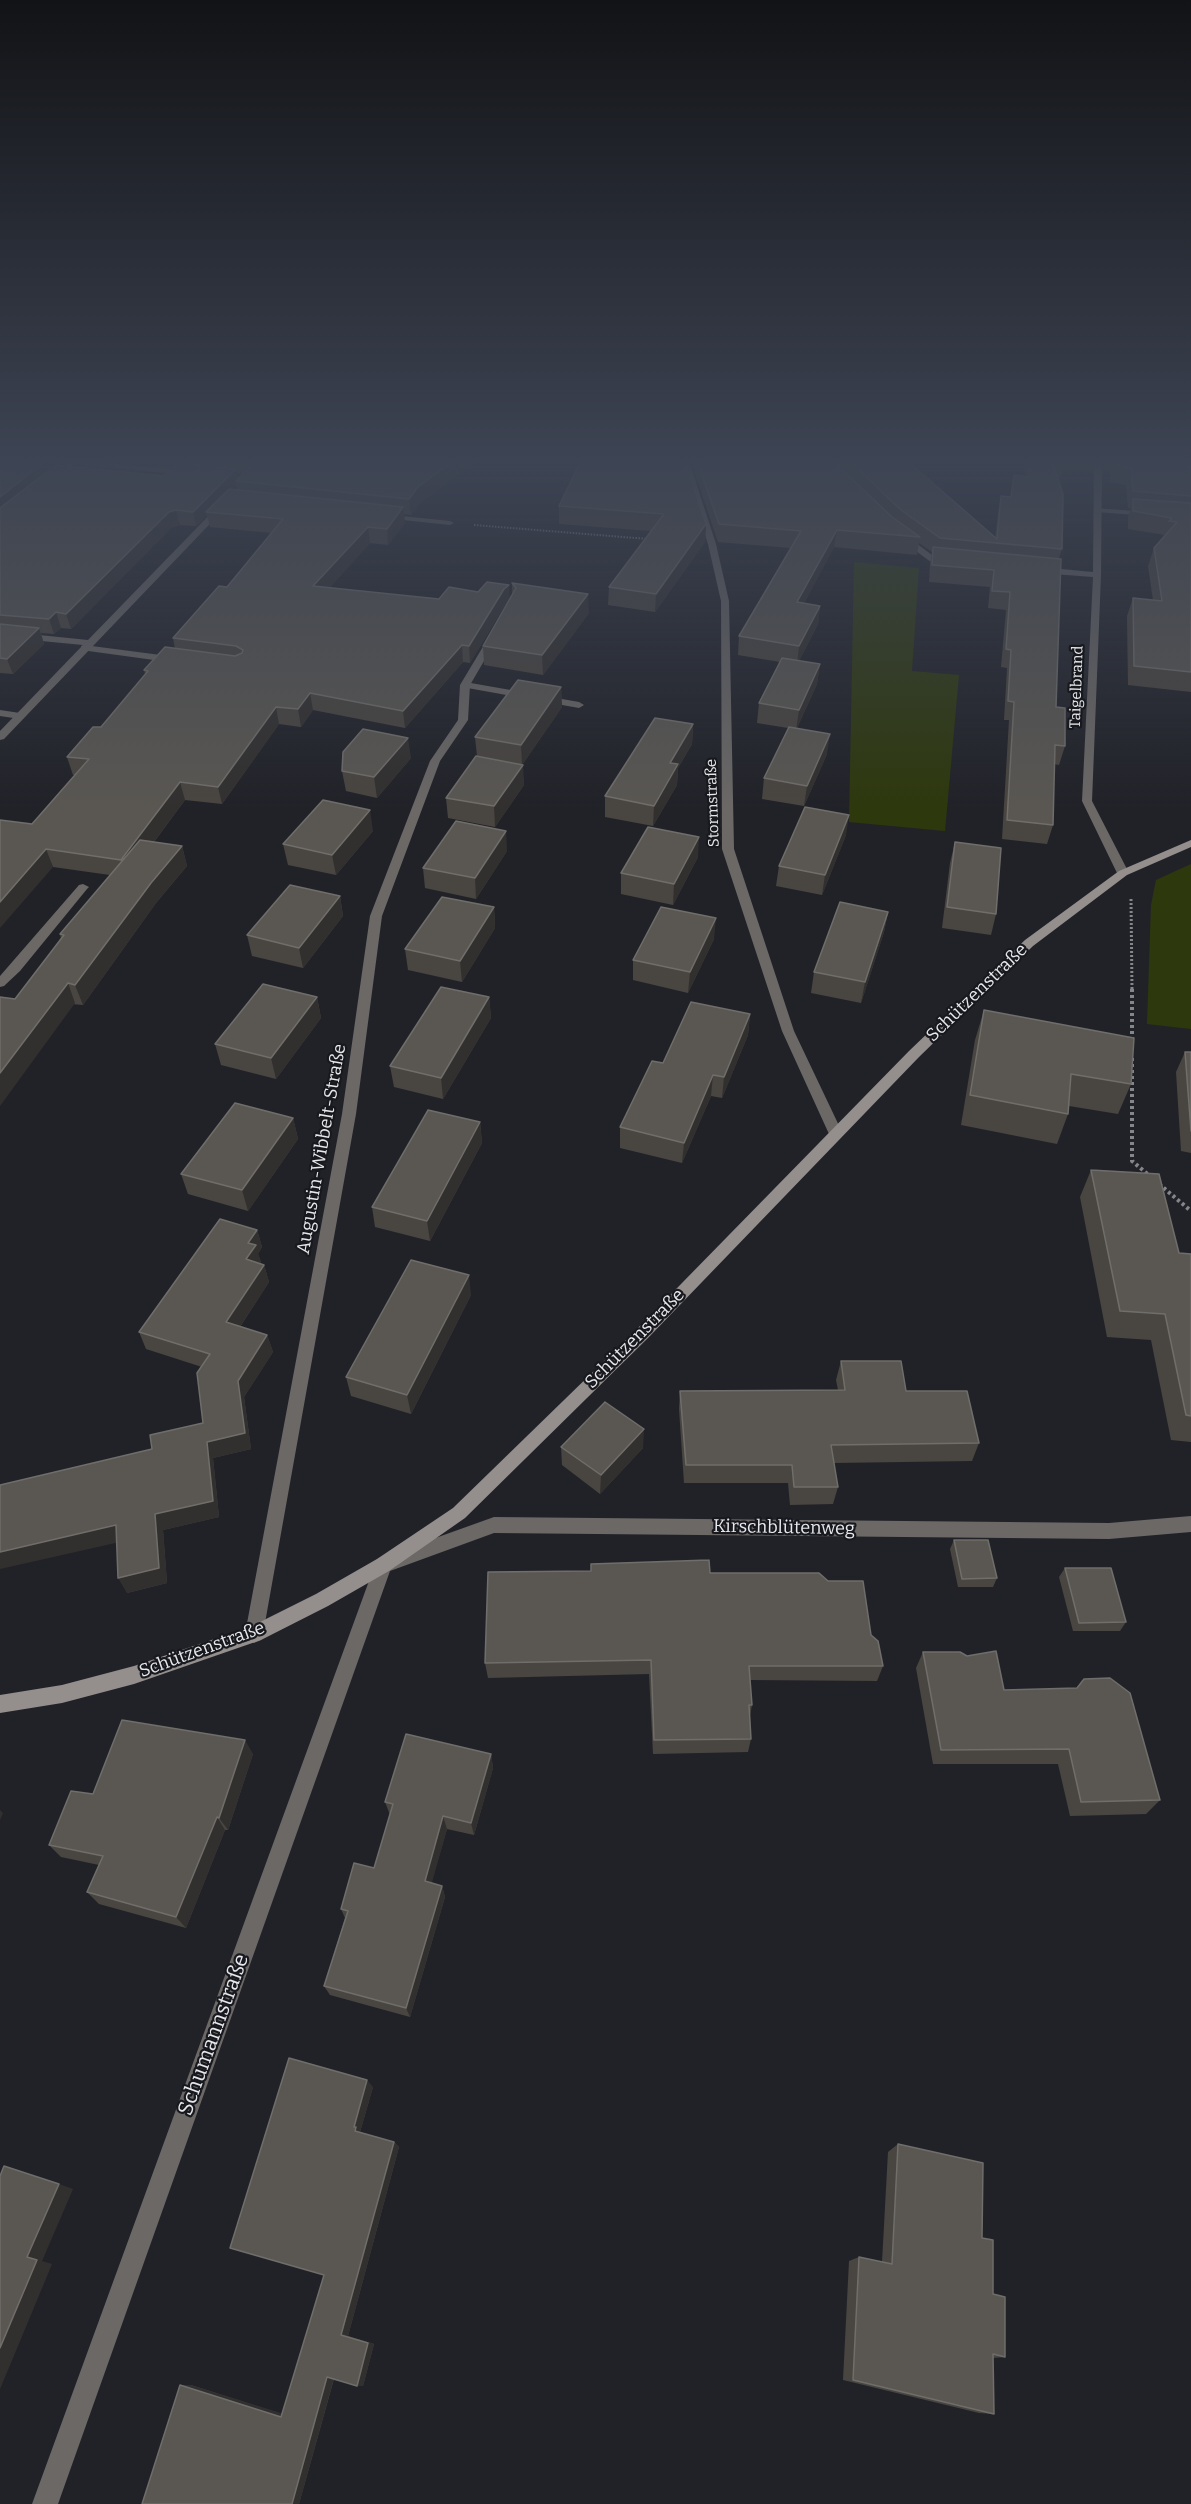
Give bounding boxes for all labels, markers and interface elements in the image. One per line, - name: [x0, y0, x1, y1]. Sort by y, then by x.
- street label: Taigelbrand: [1067, 645, 1087, 729]
- street label: Stormstraße: [702, 759, 724, 847]
- street label: Schützenstraße: [922, 939, 1032, 1047]
- street label: Augustin-Wibbelt-Straße: [293, 1042, 351, 1256]
- street label: Schützenstraße: [581, 1285, 689, 1393]
- street label: Kirschblütenweg: [713, 1516, 855, 1540]
- street label: Schützenstraße: [136, 1617, 268, 1683]
- street label: Schumannstraße: [173, 1951, 255, 2119]

